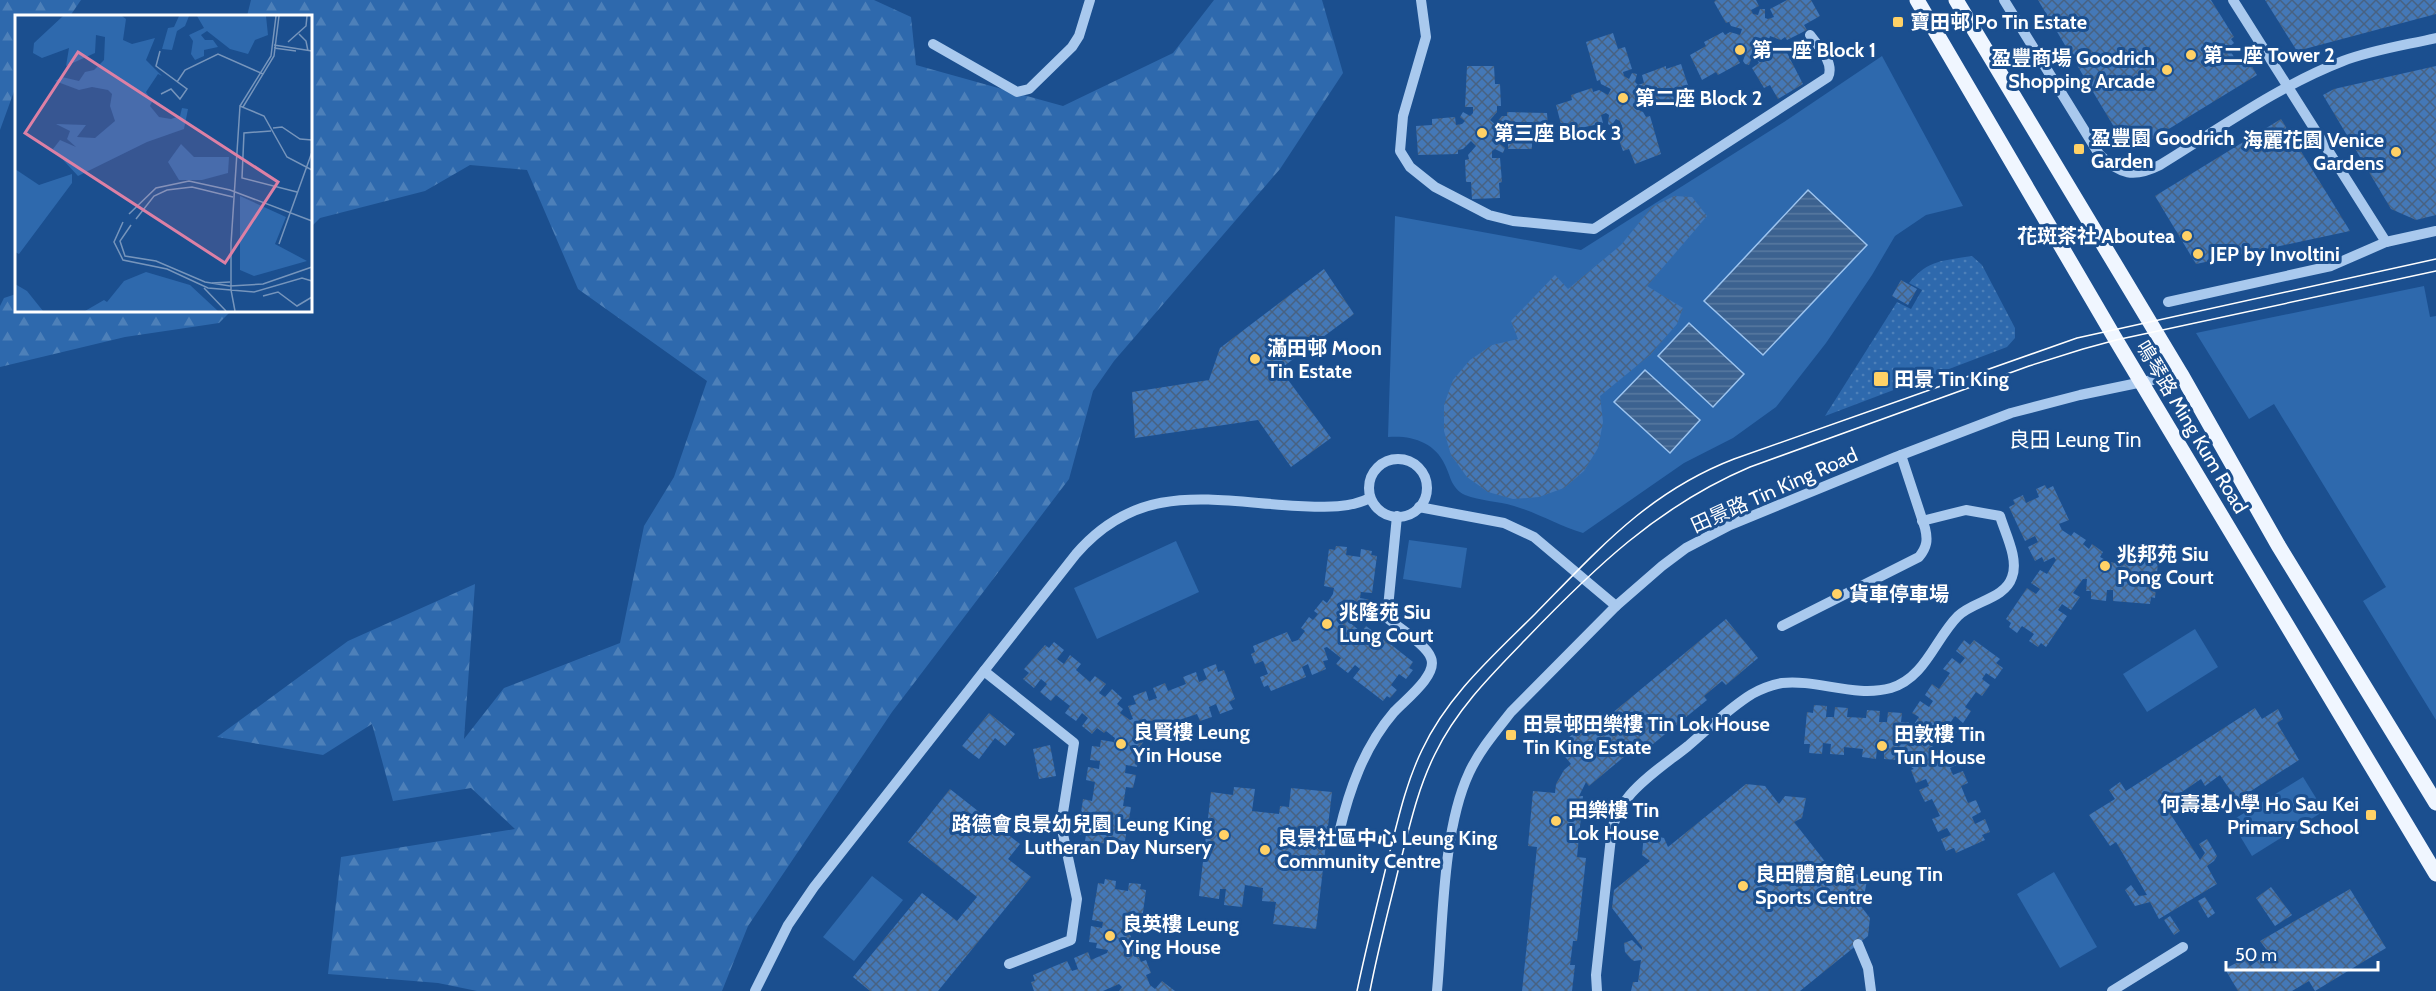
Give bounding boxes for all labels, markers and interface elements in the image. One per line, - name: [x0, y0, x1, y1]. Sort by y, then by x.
- place label: 寶田邨 Po Tin Estate: [1910, 10, 2087, 34]
- inset map: [15, 15, 312, 312]
- marker: 寶田邨 Po Tin Estate: [1891, 15, 1905, 29]
- place label: 第一座 Block 1: [1752, 38, 1876, 62]
- marker: 第一座 Block 1: [1733, 43, 1747, 57]
- place label: 第二座 Tower 2: [2203, 43, 2335, 67]
- place label: 盈豐商場 Goodrich Shopping Arcade: [1992, 46, 2155, 93]
- marker: 第二座 Tower 2: [2184, 48, 2198, 62]
- marker: 盈豐商場 Goodrich Shopping Arcade: [2160, 63, 2174, 77]
- place label: 第二座 Block 2: [1635, 86, 1762, 110]
- marker: 第二座 Block 2: [1616, 91, 1630, 105]
- place label: 第三座 Block 3: [1494, 121, 1622, 145]
- marker: 第三座 Block 3: [1475, 126, 1489, 140]
- place label: 盈豐園 Goodrich Garden: [2091, 126, 2234, 173]
- place label: 海麗花園 Venice Gardens: [2243, 128, 2384, 175]
- marker: 盈豐園 Goodrich Garden: [2072, 142, 2086, 156]
- marker: 海麗花園 Venice Gardens: [2389, 145, 2403, 159]
- place label: 花斑茶社 Aboutea: [2017, 224, 2175, 248]
- marker: 花斑茶社 Aboutea: [2180, 229, 2194, 243]
- place label: JEP by Involtini: [2209, 242, 2340, 266]
- marker: JEP by Involtini: [2191, 247, 2205, 261]
- place label: 滿田邨 Moon Tin Estate: [1267, 336, 1382, 383]
- street label: 鳴琴路 Ming Kum Road: [2131, 336, 2253, 518]
- marker: 滿田邨 Moon Tin Estate: [1248, 352, 1262, 366]
- place label: 田景 Tin King: [1894, 367, 2009, 391]
- marker: 田景 Tin King: [1872, 370, 1890, 388]
- district label: 良田 Leung Tin: [2009, 427, 2141, 452]
- street label: 田景路 Tin King Road: [1687, 442, 1861, 538]
- place label: 兆邦苑 Siu Pong Court: [2117, 542, 2214, 589]
- marker: 兆邦苑 Siu Pong Court: [2098, 559, 2112, 573]
- place label: 貨車停車場: [1849, 582, 1949, 606]
- marker: 貨車停車場: [1830, 587, 1844, 601]
- place label: 兆隆苑 Siu Lung Court: [1339, 600, 1433, 647]
- marker: 兆隆苑 Siu Lung Court: [1320, 617, 1334, 631]
- place label: 田景邨田樂樓 Tin Lok House Tin King Estate: [1523, 712, 1770, 759]
- place label: 良賢樓 Leung Yin House: [1132, 720, 1250, 767]
- place label: 田敦樓 Tin Tun House: [1894, 722, 1986, 769]
- marker: 田景邨田樂樓 Tin Lok House Tin King Estate: [1504, 728, 1518, 742]
- marker: 良賢樓 Leung Yin House: [1114, 737, 1128, 751]
- marker: 田敦樓 Tin Tun House: [1875, 739, 1889, 753]
- place label: 何壽基小學 Ho Sau Kei Primary School: [2160, 792, 2359, 839]
- place label: 田樂樓 Tin Lok House: [1568, 798, 1659, 845]
- marker: 何壽基小學 Ho Sau Kei Primary School: [2364, 808, 2378, 822]
- place label: 路德會良景幼兒園 Leung King Lutheran Day Nursery: [952, 812, 1212, 859]
- marker: 田樂樓 Tin Lok House: [1549, 814, 1563, 828]
- place label: 良景社區中心 Leung King Community Centre: [1277, 826, 1497, 873]
- marker: 路德會良景幼兒園 Leung King Lutheran Day Nursery: [1217, 828, 1231, 842]
- marker: 良景社區中心 Leung King Community Centre: [1258, 843, 1272, 857]
- place label: 良田體育館 Leung Tin Sports Centre: [1755, 862, 1943, 909]
- marker: 良田體育館 Leung Tin Sports Centre: [1736, 879, 1750, 893]
- place label: 良英樓 Leung Ying House: [1121, 912, 1239, 959]
- marker: 良英樓 Leung Ying House: [1103, 929, 1117, 943]
- scale bar: [2226, 934, 2378, 972]
- text: 50 m: [2235, 944, 2277, 966]

